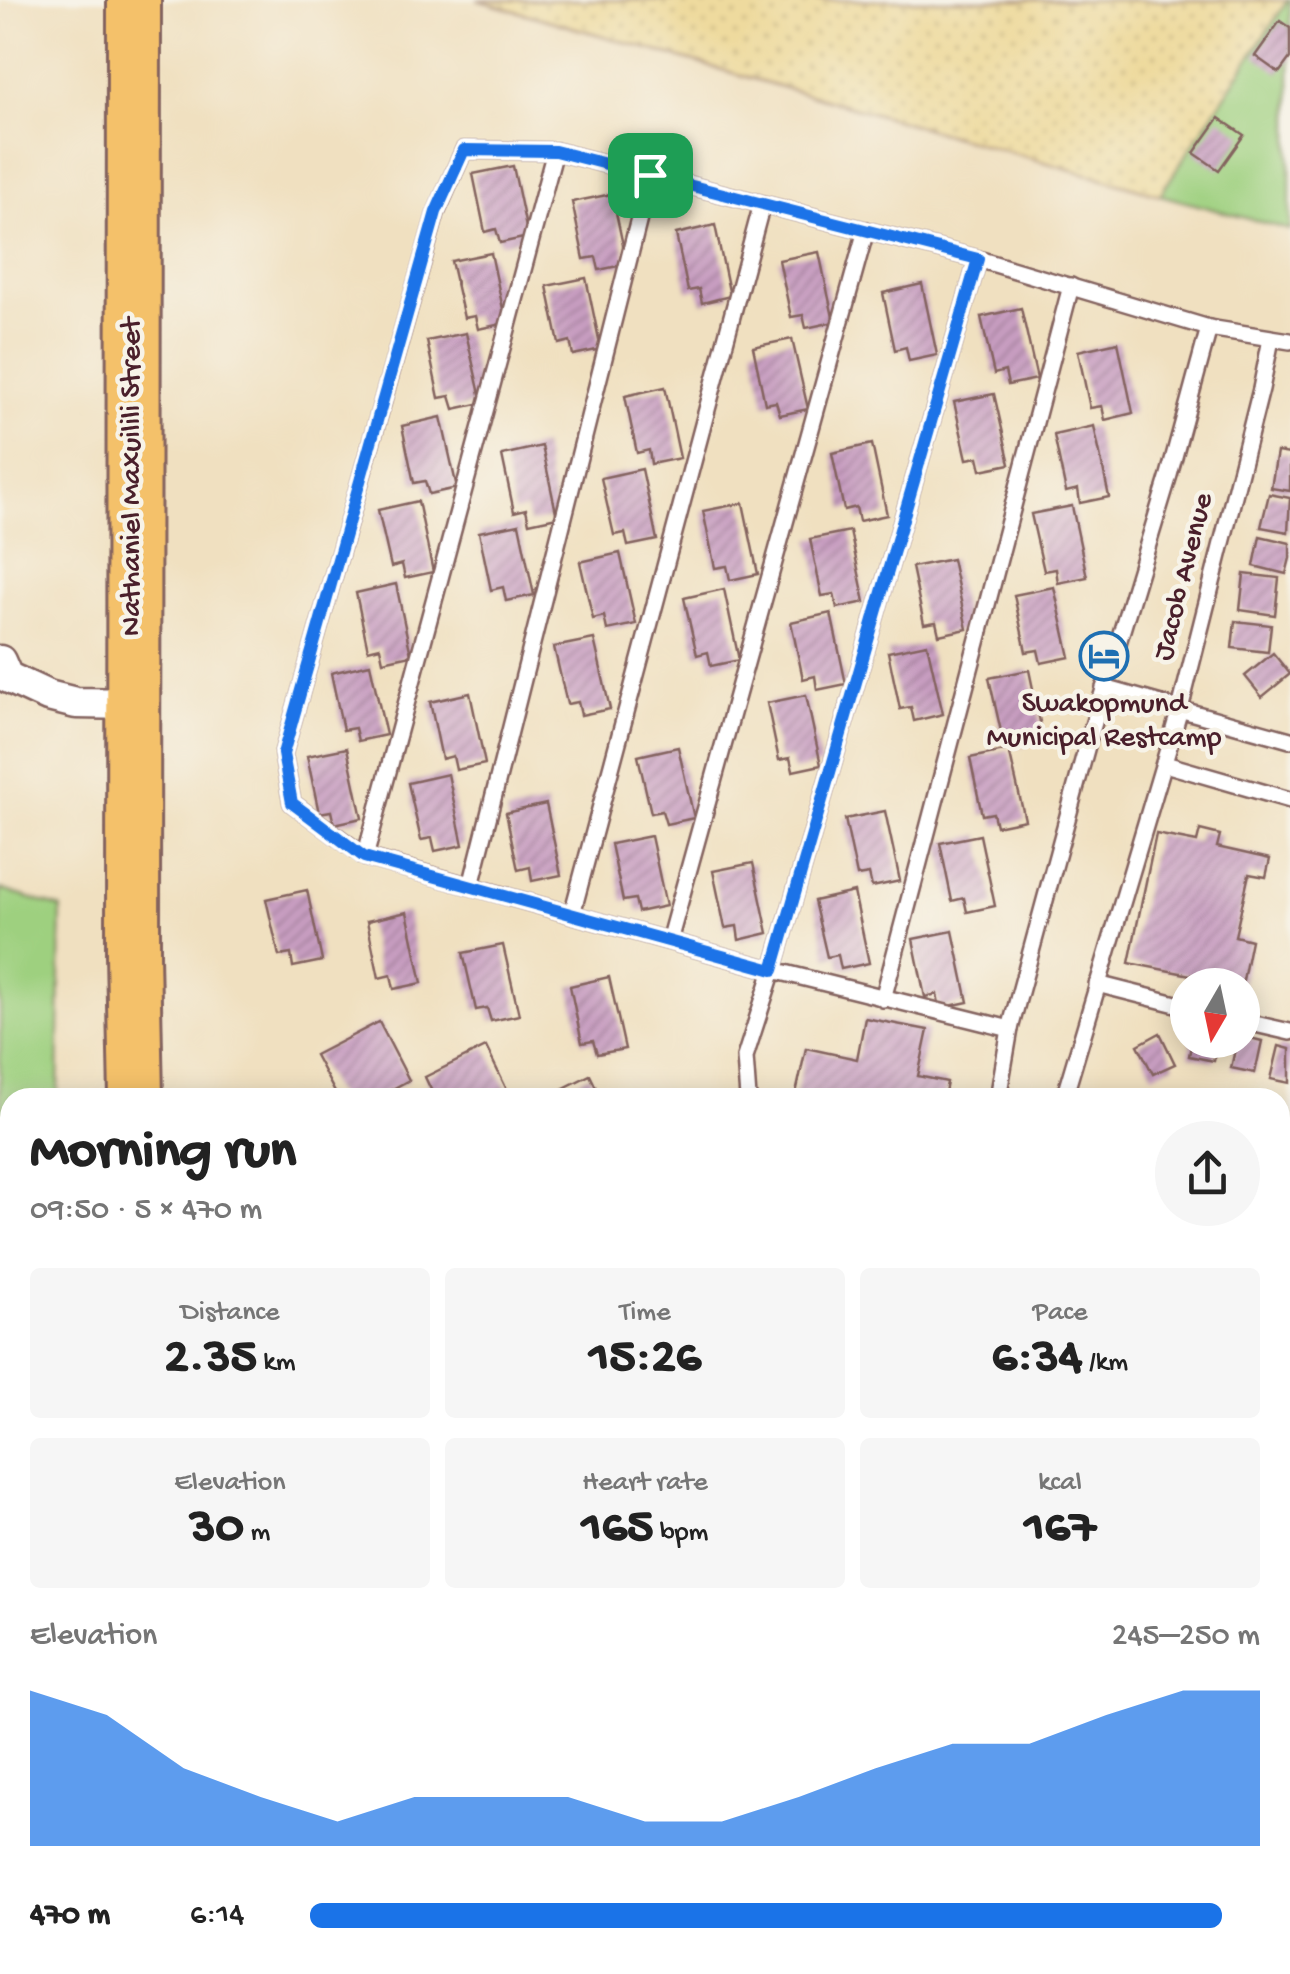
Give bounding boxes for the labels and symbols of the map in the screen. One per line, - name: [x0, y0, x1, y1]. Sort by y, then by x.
- pin: [608, 133, 693, 218]
- street label: Nathaniel Maxuilili Street: [116, 315, 151, 636]
- street label: Jacob Avenue: [1147, 489, 1223, 664]
- hotel icon: Swakopmund Municipal Restcamp: [1078, 630, 1130, 682]
- place label: Swakopmund Municipal Restcamp: [987, 688, 1222, 757]
- north arrow: [1170, 968, 1260, 1058]

